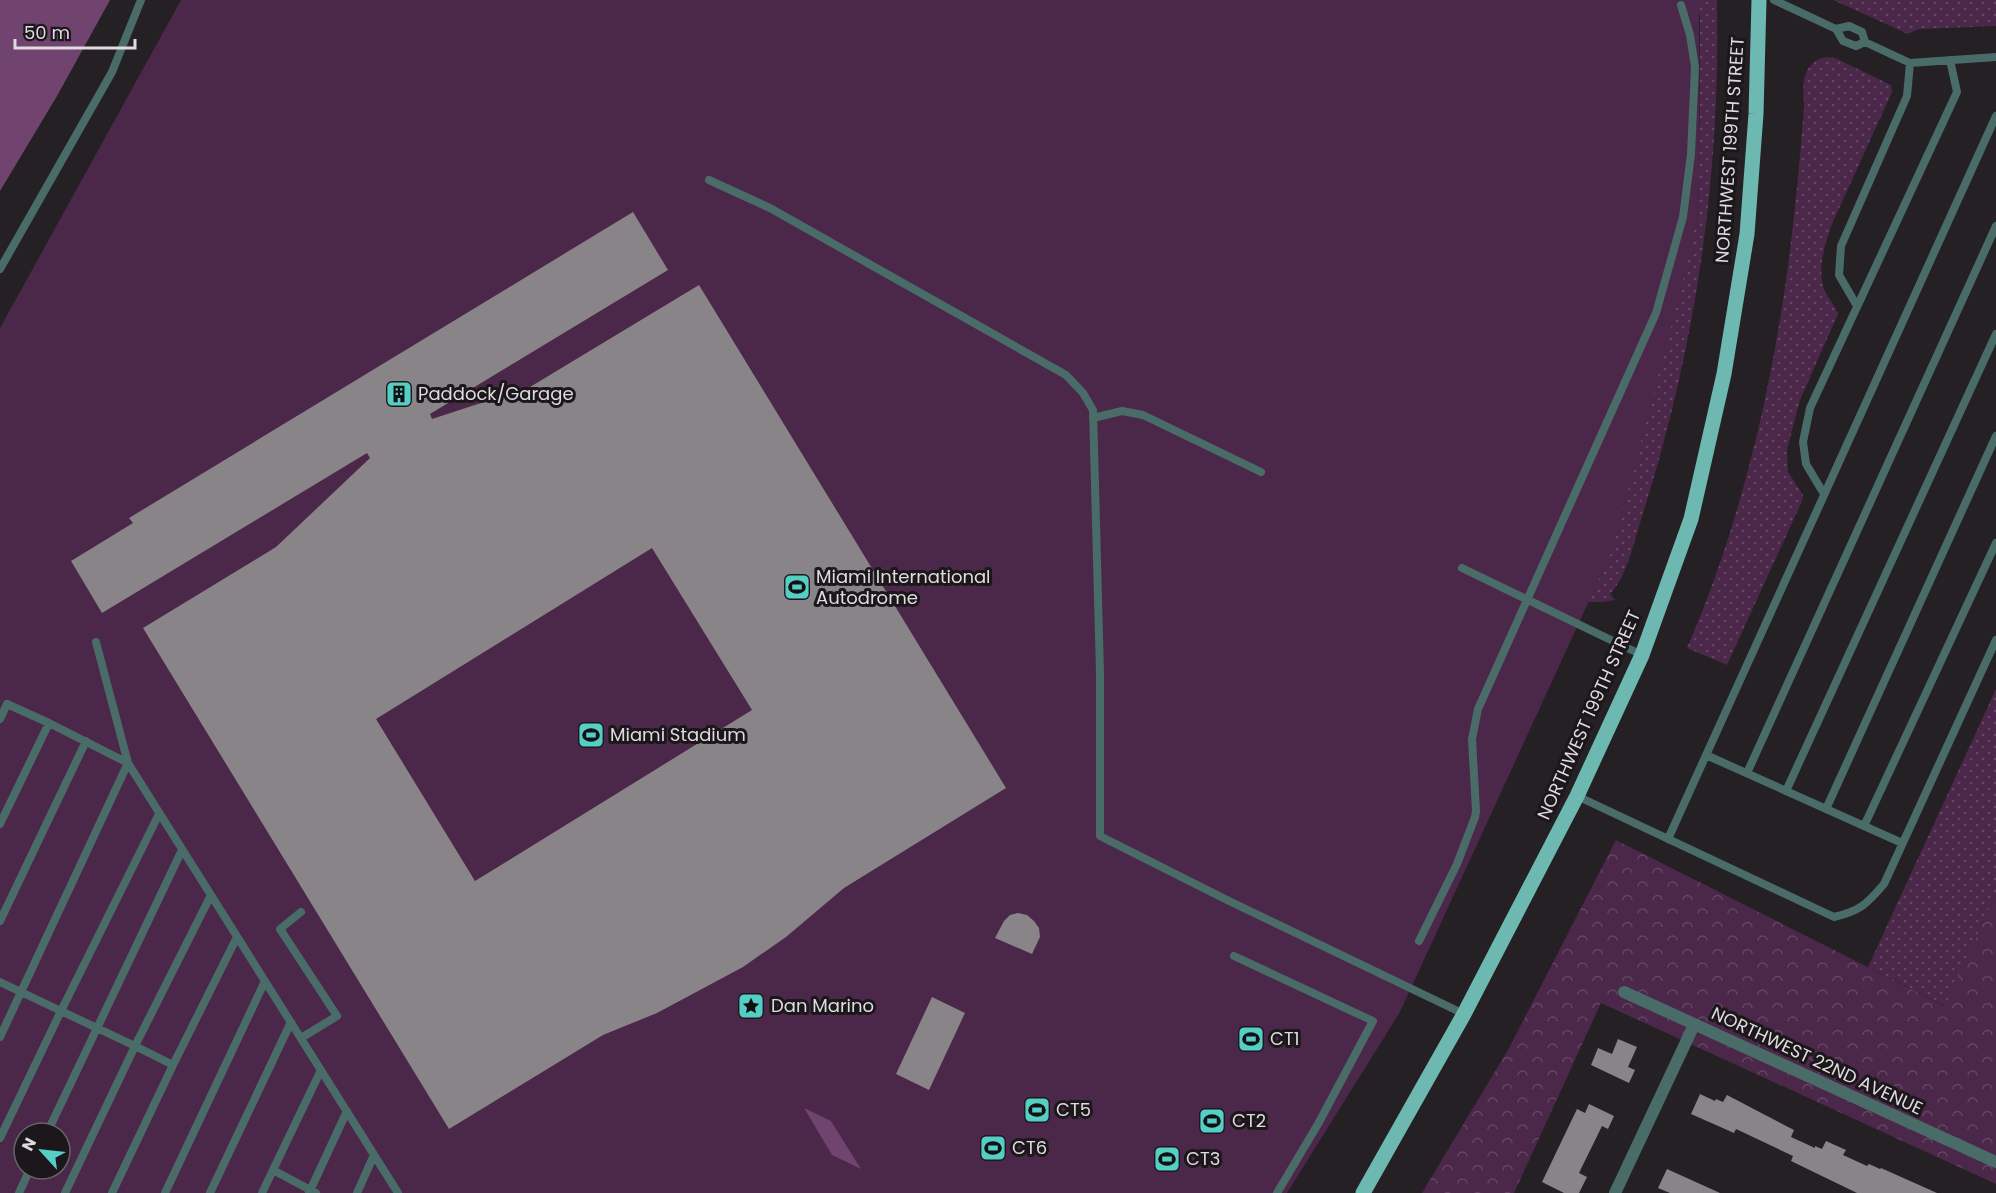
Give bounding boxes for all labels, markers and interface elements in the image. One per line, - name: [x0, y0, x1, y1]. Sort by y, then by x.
- scale bar: [15, 12, 135, 50]
- text: 50 m: [24, 20, 70, 45]
- street label: NORTHWEST 199TH STREET: [1709, 36, 1750, 264]
- building icon: Paddock/Garage: [384, 379, 414, 409]
- place label: Paddock/Garage: [418, 381, 574, 406]
- place label: Miami International Autodrome: [816, 564, 991, 610]
- sports icon: Miami International Autodrome: [782, 572, 812, 602]
- street label: NORTHWEST 199TH STREET: [1531, 606, 1646, 823]
- sports icon: Miami Stadium: [576, 720, 606, 750]
- place label: Miami Stadium: [610, 722, 746, 747]
- place icon: Dan Marino: [736, 991, 766, 1021]
- place label: Dan Marino: [771, 993, 874, 1018]
- street label: NORTHWEST 22ND AVENUE: [1708, 1001, 1927, 1121]
- sports icon: CT1: [1236, 1024, 1266, 1054]
- place label: CT1: [1270, 1026, 1299, 1051]
- sports icon: CT5: [1022, 1095, 1052, 1125]
- place label: CT5: [1056, 1097, 1091, 1122]
- sports icon: CT2: [1197, 1106, 1227, 1136]
- place label: CT2: [1232, 1108, 1266, 1133]
- north arrow: [12, 1121, 72, 1181]
- sports icon: CT6: [978, 1133, 1008, 1163]
- text: N: [16, 1134, 42, 1155]
- place label: CT6: [1012, 1135, 1047, 1160]
- sports icon: CT3: [1152, 1144, 1182, 1174]
- place label: CT3: [1186, 1146, 1220, 1171]

